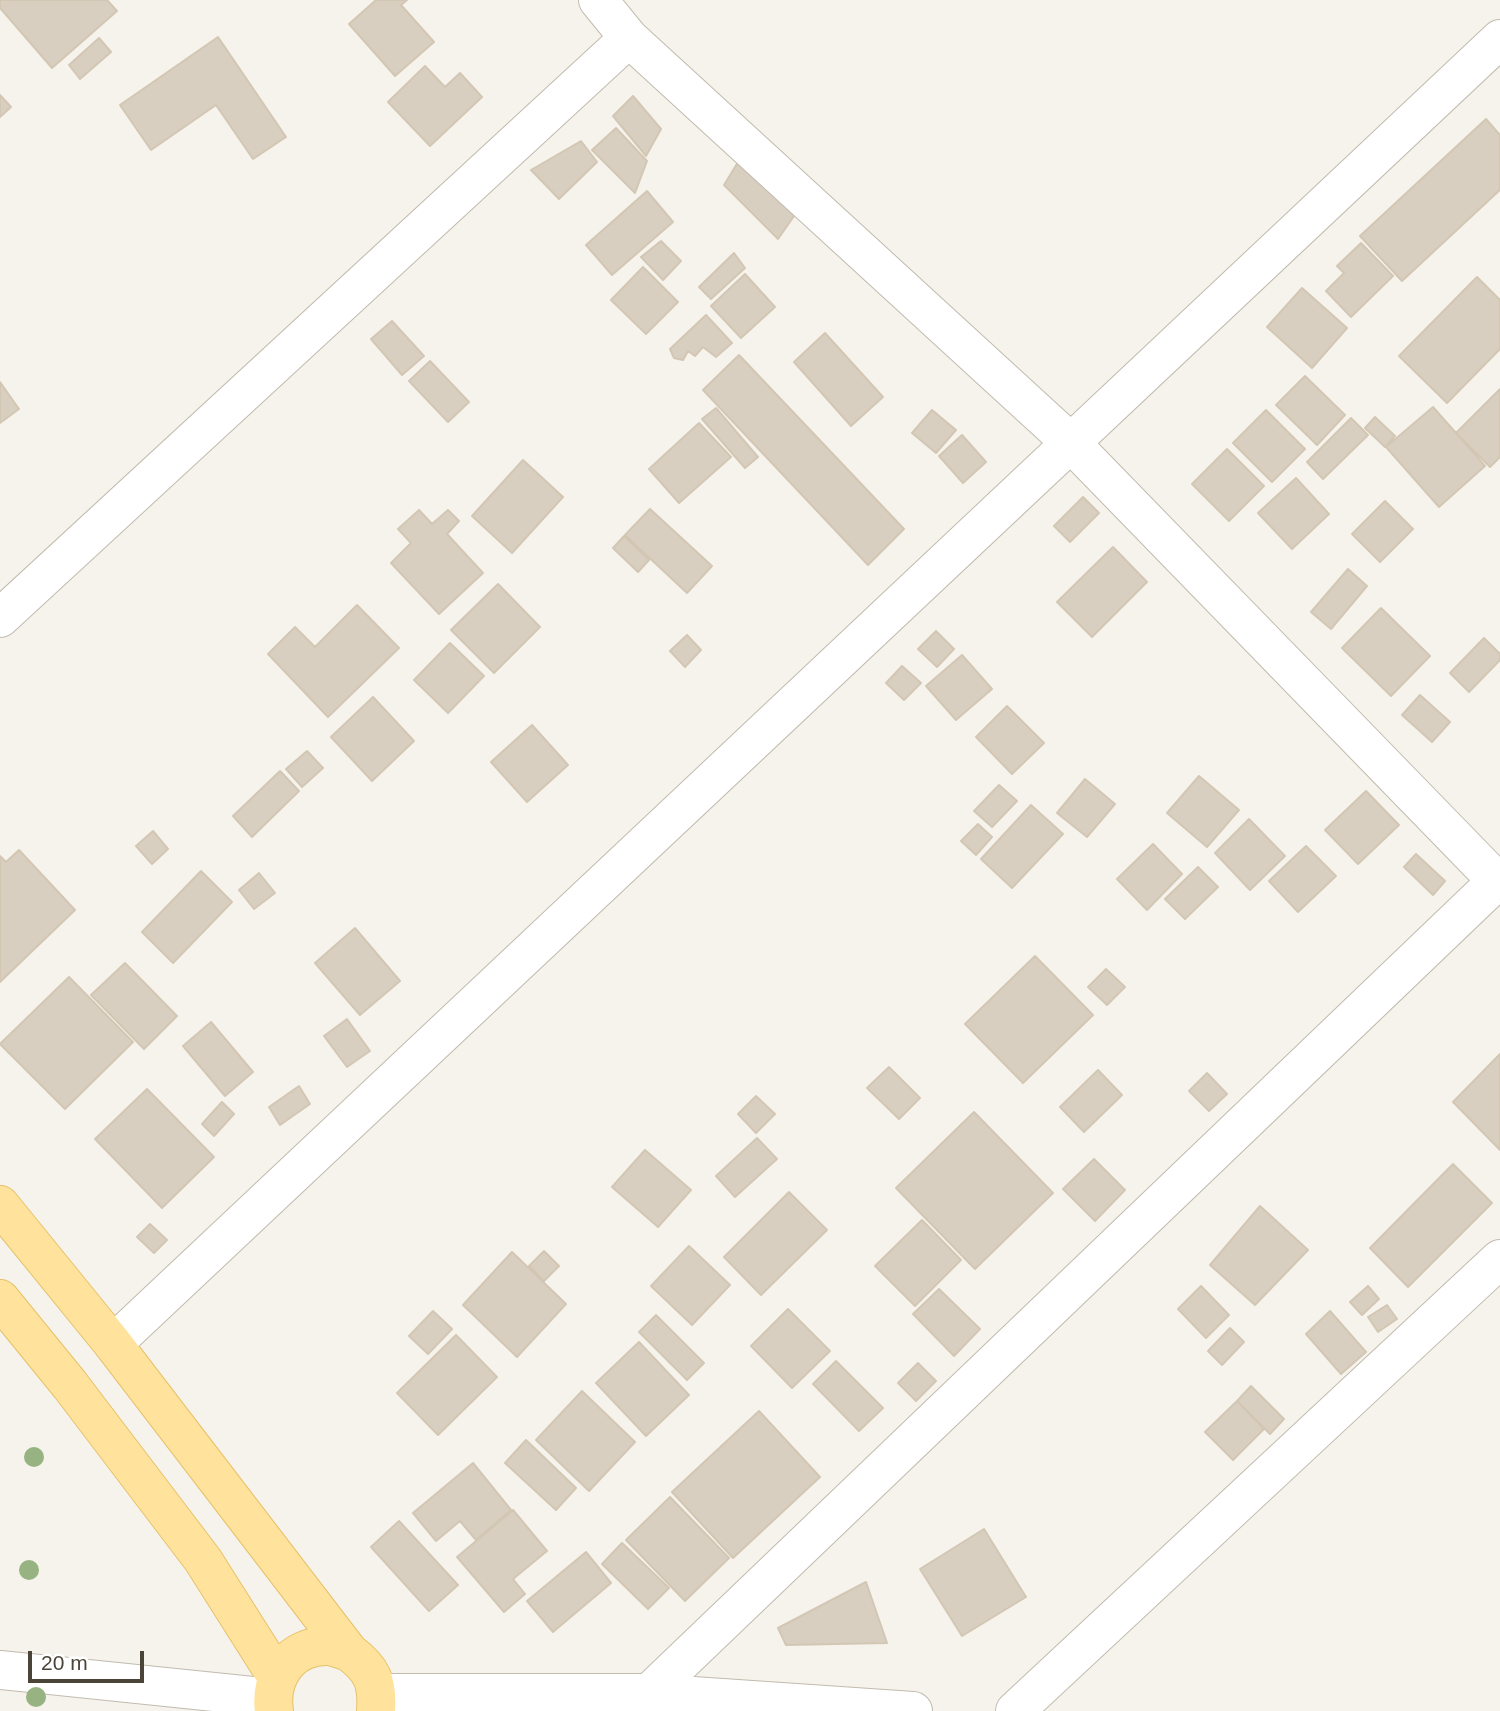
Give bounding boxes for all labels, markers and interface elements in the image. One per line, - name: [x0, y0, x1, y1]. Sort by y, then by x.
- scale bar: [32, 1638, 147, 1682]
- text: 20 m: [41, 1651, 88, 1674]

